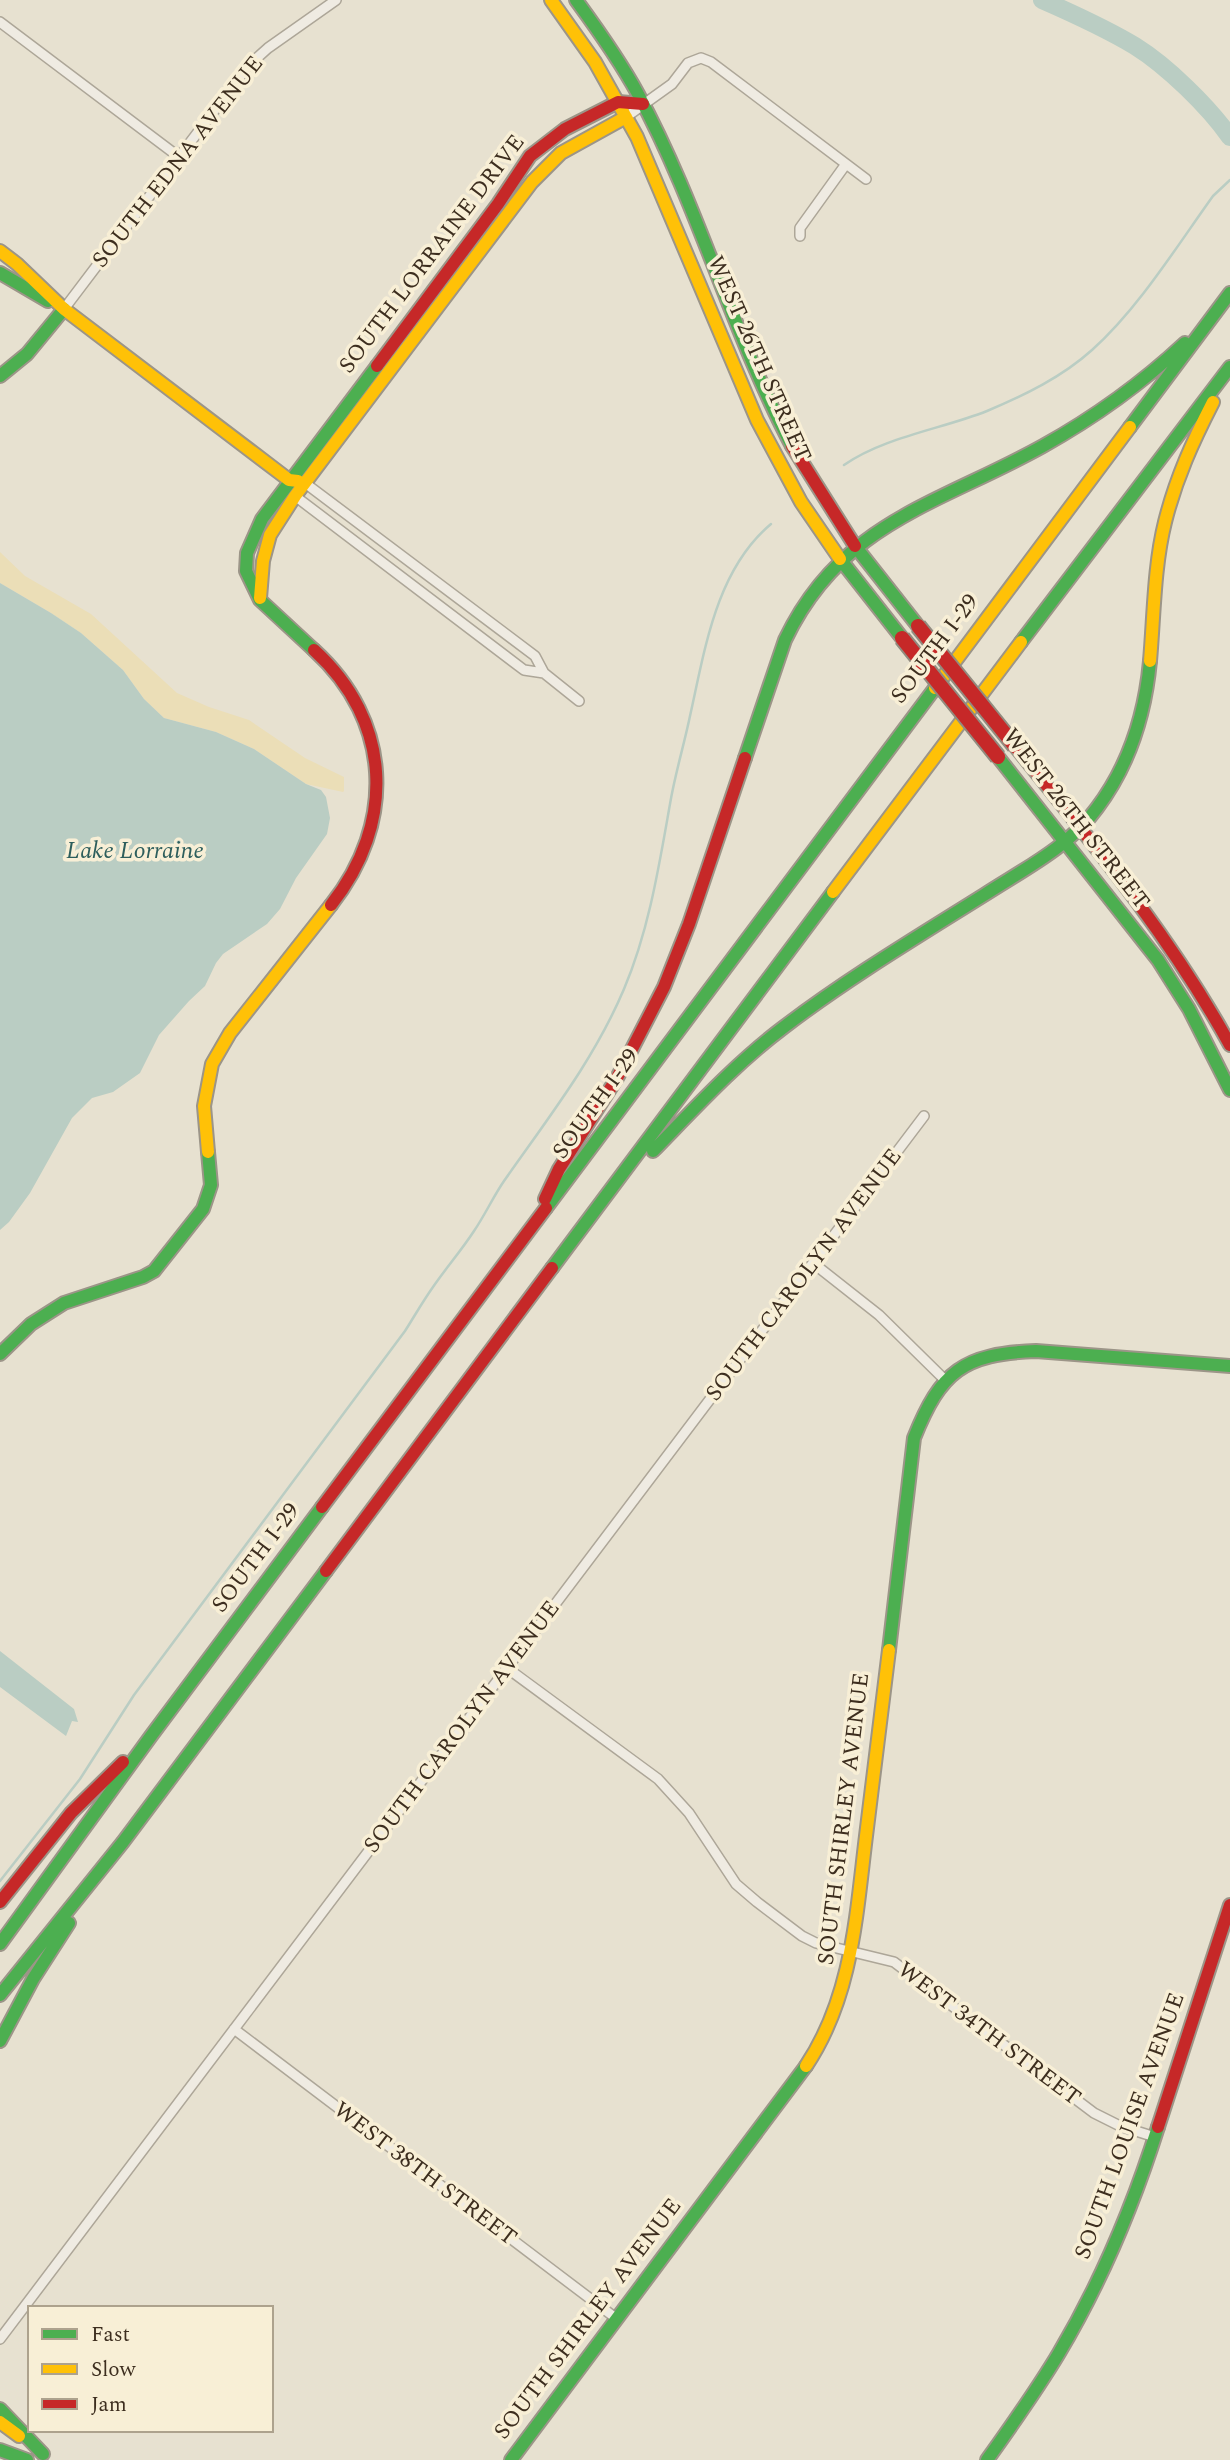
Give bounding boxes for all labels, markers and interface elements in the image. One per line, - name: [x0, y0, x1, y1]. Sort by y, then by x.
- street label: SOUTH EDNA AVENUE: [84, 48, 272, 276]
- street label: SOUTH LORRAINE DRIVE: [330, 127, 534, 381]
- street label: WEST 26TH STREET: [698, 250, 820, 468]
- street label: SOUTH I-29: [882, 587, 988, 711]
- street label: WEST 26TH STREET: [994, 721, 1158, 917]
- water label: Lake Lorraine: [66, 833, 204, 869]
- street label: SOUTH I-29: [544, 1041, 648, 1167]
- street label: SOUTH CAROLYN AVENUE: [697, 1141, 911, 1409]
- street label: SOUTH I-29: [203, 1496, 309, 1620]
- street label: SOUTH CAROLYN AVENUE: [355, 1593, 569, 1861]
- street label: SOUTH SHIRLEY AVENUE: [809, 1671, 879, 1967]
- street label: WEST 34TH STREET: [890, 1953, 1088, 2115]
- street label: SOUTH LOUISE AVENUE: [1065, 1988, 1195, 2264]
- street label: WEST 38TH STREET: [326, 2093, 524, 2255]
- street label: SOUTH SHIRLEY AVENUE: [485, 2191, 691, 2447]
- legend: [28, 2306, 273, 2432]
- text: Fast: [91, 2319, 130, 2351]
- text: Slow: [91, 2354, 137, 2386]
- text: Jam: [91, 2389, 127, 2421]

